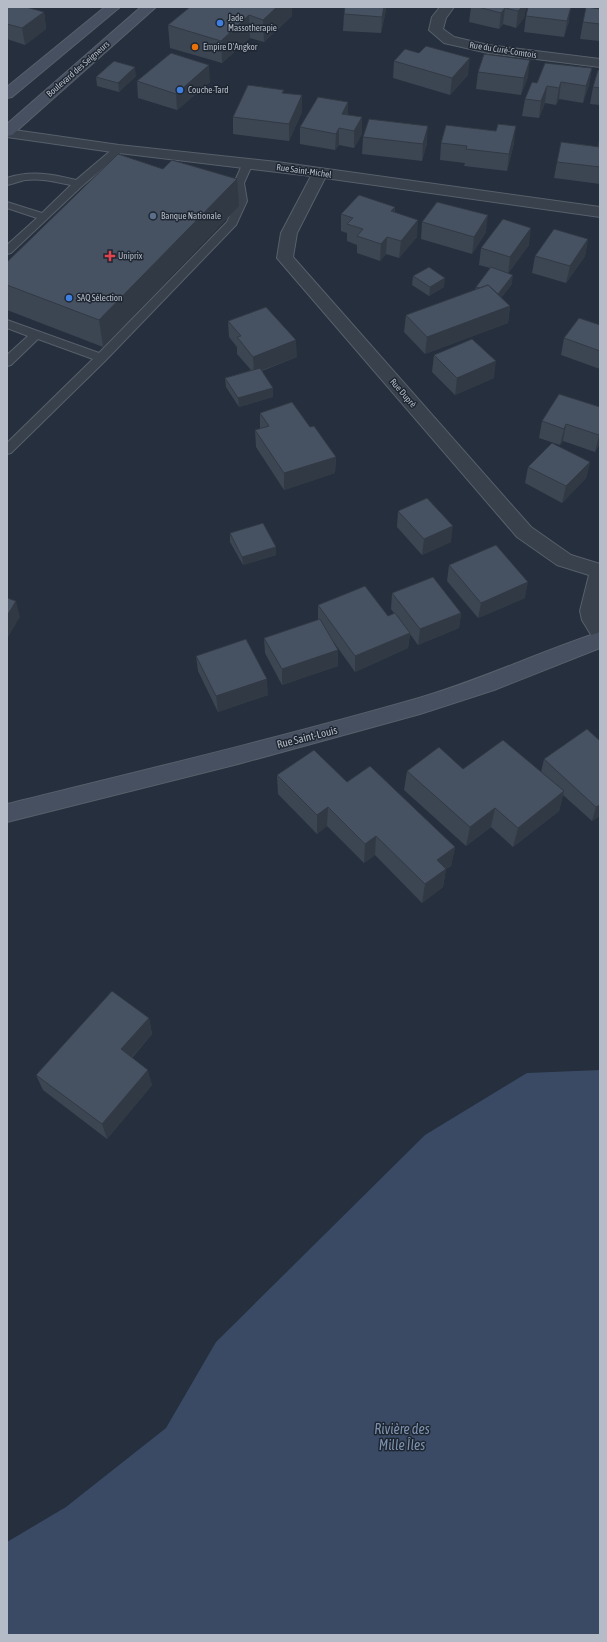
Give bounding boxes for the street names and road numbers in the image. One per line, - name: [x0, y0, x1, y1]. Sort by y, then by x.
- street label: Boulevard des Seigneurs: [44, 39, 112, 99]
- street label: Rue du Curé-Comtois: [469, 40, 537, 60]
- street label: Rue Saint-Michel: [276, 162, 333, 180]
- street label: Rue Dupré: [388, 377, 418, 409]
- street label: Rue Saint-Louis: [275, 724, 339, 750]

